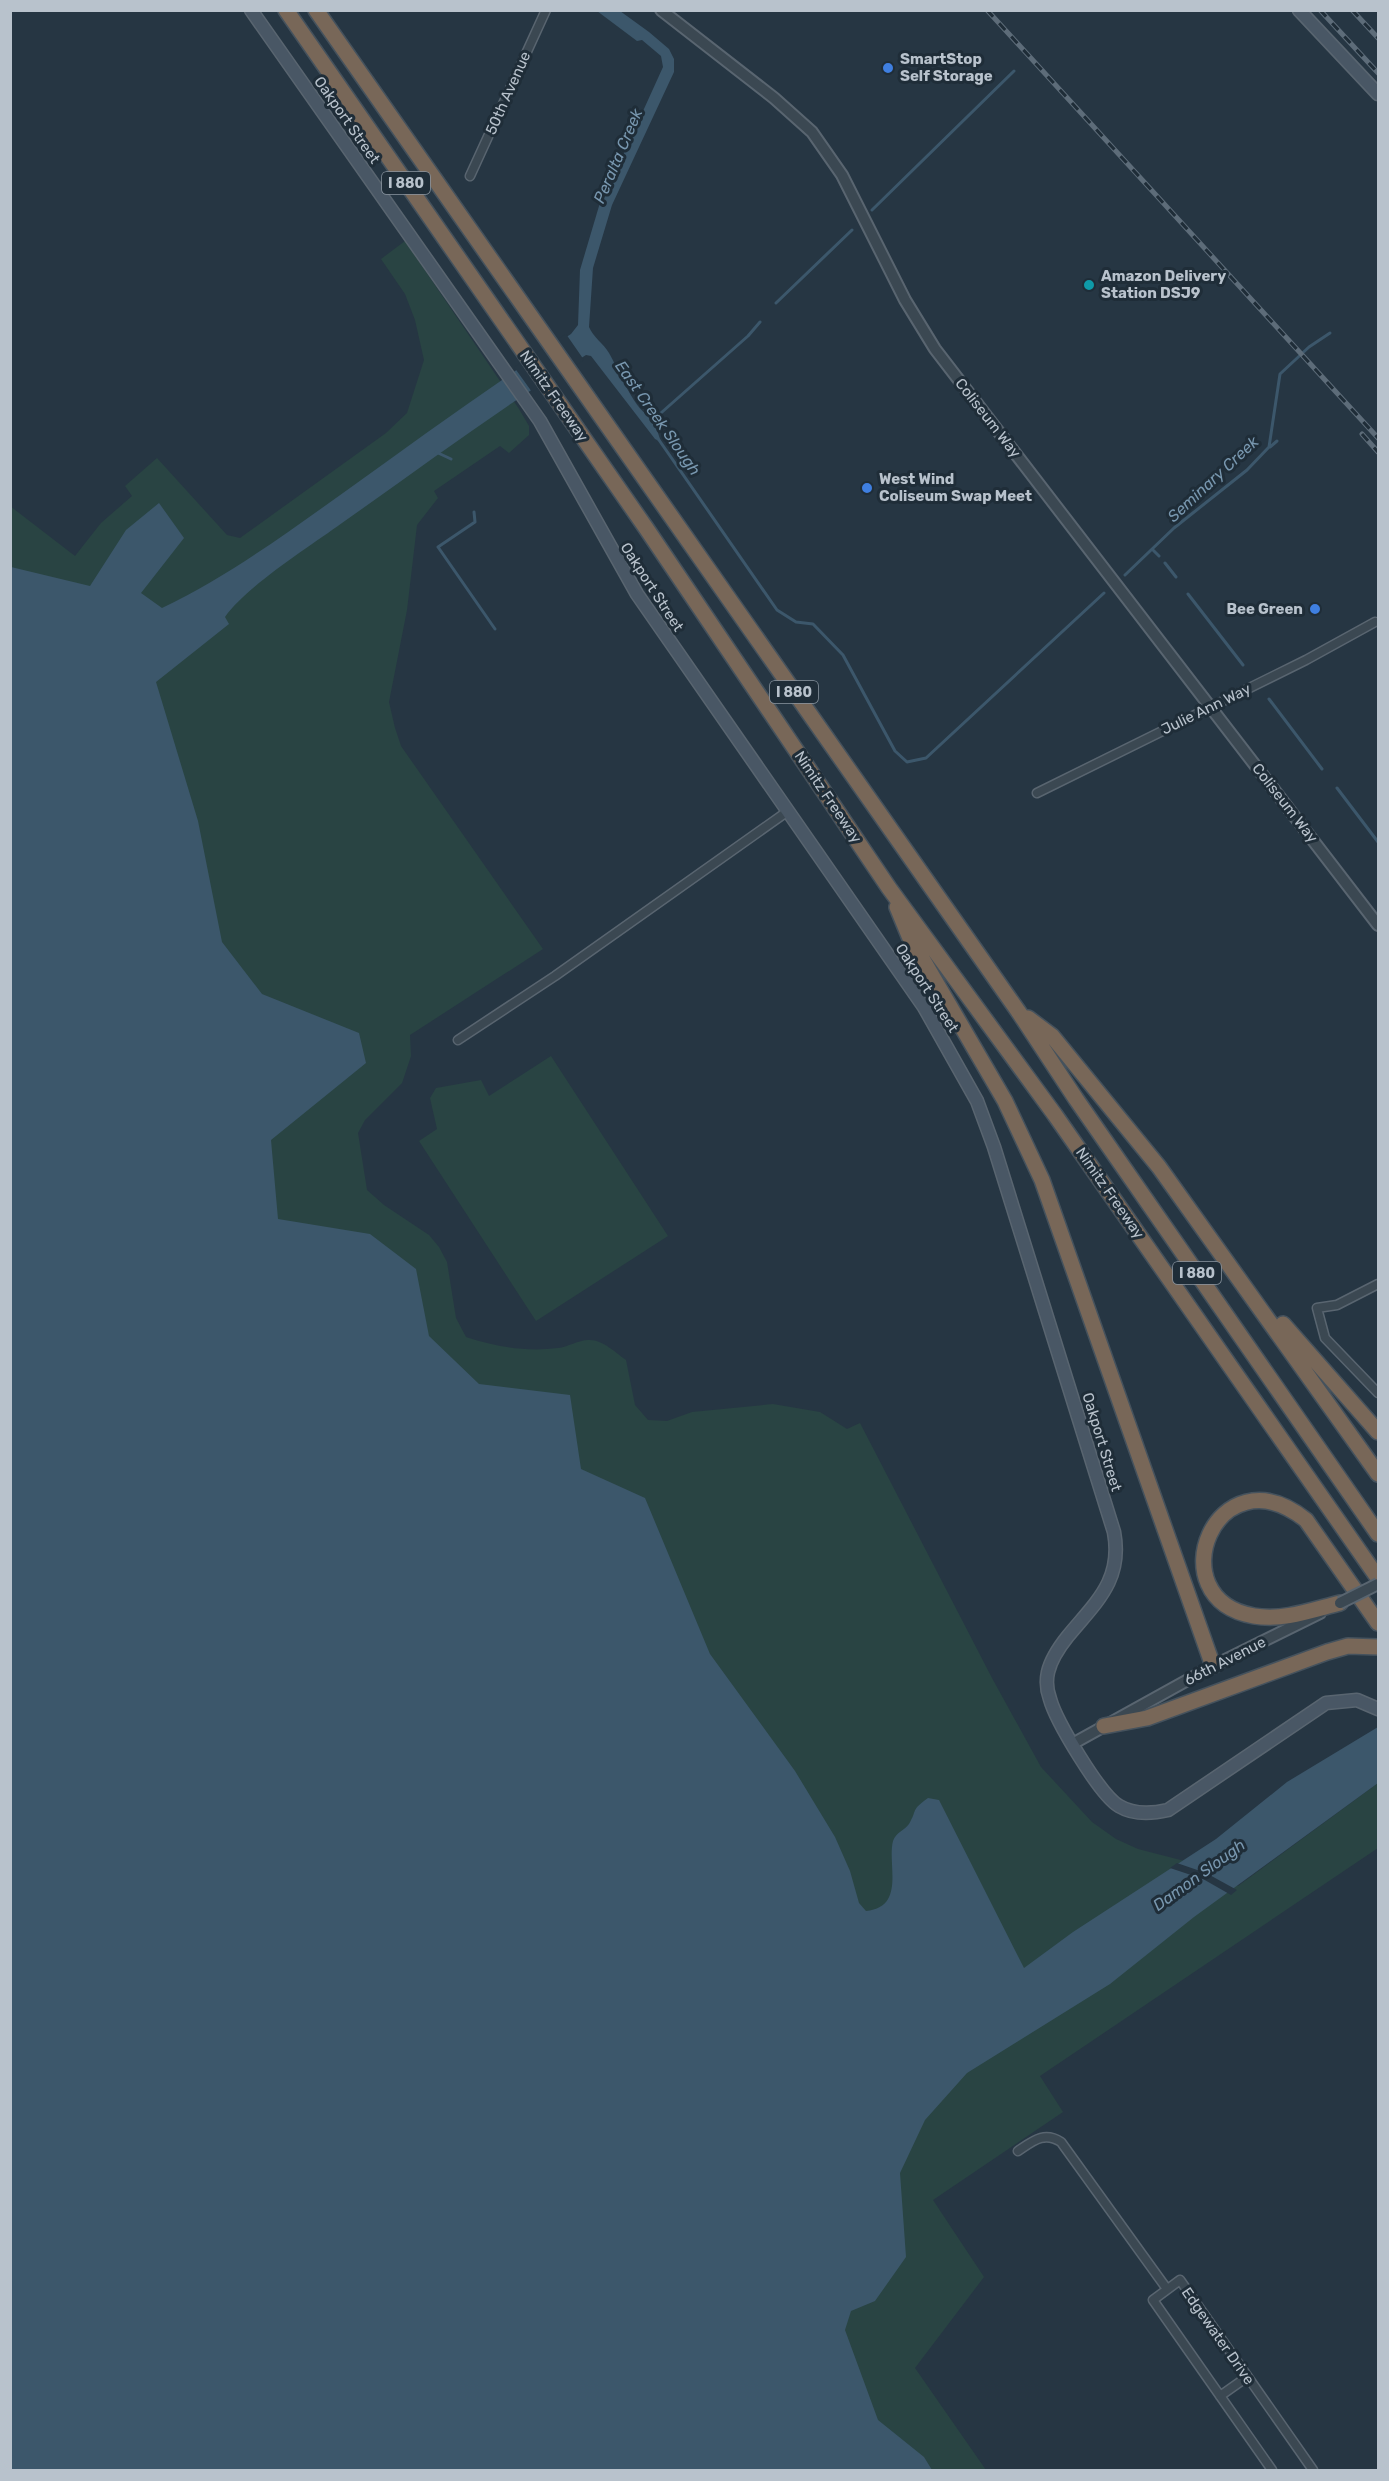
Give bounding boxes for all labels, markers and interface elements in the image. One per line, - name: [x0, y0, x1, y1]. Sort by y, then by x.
- street label: 50th Avenue: [482, 49, 534, 137]
- place label: SmartStop Self Storage: [900, 50, 993, 85]
- marker: SmartStop Self Storage: [881, 61, 895, 75]
- street label: Oakport Street: [310, 73, 384, 167]
- water label: Peralta Creek: [590, 105, 647, 206]
- road number: I 880: [382, 172, 430, 194]
- place label: Amazon Delivery Station DSJ9: [1101, 267, 1226, 302]
- marker: Amazon Delivery Station DSJ9: [1082, 278, 1096, 292]
- street label: Nimitz Freeway: [516, 347, 592, 445]
- water label: East Creek Slough: [611, 357, 705, 479]
- street label: Coliseum Way: [951, 375, 1025, 461]
- water label: Seminary Creek: [1164, 432, 1263, 526]
- place label: West Wind Coliseum Swap Meet: [879, 470, 1032, 505]
- marker: West Wind Coliseum Swap Meet: [860, 481, 874, 495]
- street label: Oakport Street: [617, 539, 687, 635]
- place label: Bee Green: [1226, 600, 1303, 618]
- marker: Bee Green: [1308, 602, 1322, 616]
- street label: Julie Ann Way: [1158, 680, 1254, 738]
- road number: I 880: [770, 681, 818, 703]
- street label: Nimitz Freeway: [791, 748, 865, 846]
- street label: Coliseum Way: [1248, 760, 1322, 846]
- street label: Oakport Street: [892, 940, 962, 1036]
- street label: Nimitz Freeway: [1072, 1144, 1148, 1242]
- road number: I 880: [1173, 1262, 1221, 1284]
- street label: Oakport Street: [1078, 1390, 1126, 1494]
- street label: 66th Avenue: [1181, 1633, 1269, 1689]
- water label: Damon Slough: [1149, 1835, 1249, 1915]
- street label: Edgewater Drive: [1178, 2284, 1258, 2388]

